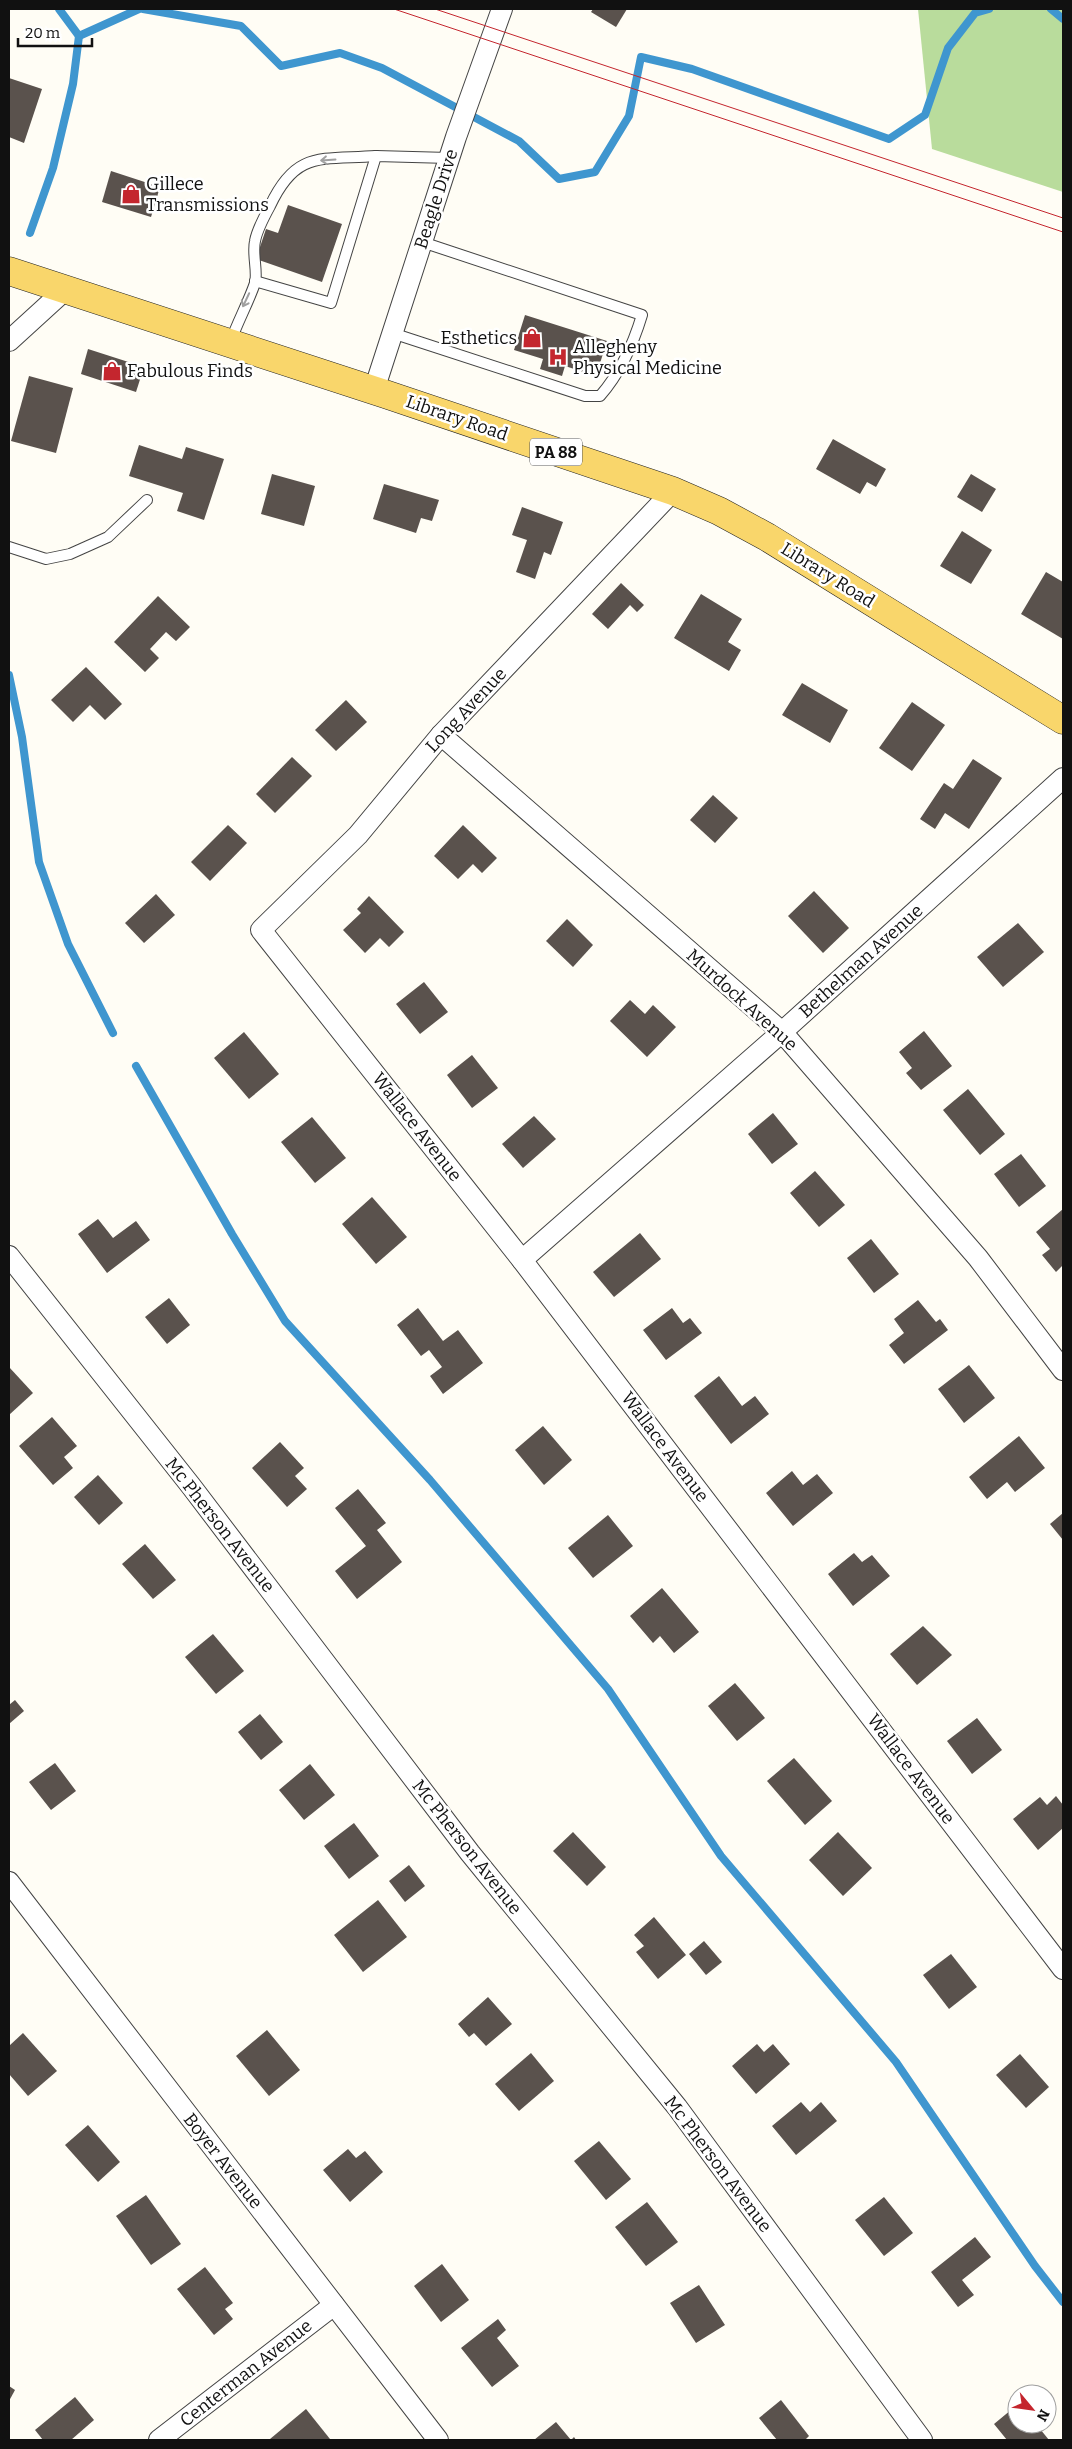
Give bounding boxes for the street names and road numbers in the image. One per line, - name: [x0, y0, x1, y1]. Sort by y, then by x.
- street label: Beagle Drive: [409, 146, 463, 252]
- street label: Library Road: [403, 390, 511, 446]
- road number: PA 88: [530, 438, 582, 466]
- street label: Library Road: [777, 537, 879, 613]
- street label: Long Avenue: [421, 663, 511, 757]
- street label: Bethelman Avenue: [795, 900, 927, 1022]
- street label: Murdock Avenue: [682, 944, 802, 1056]
- street label: Wallace Avenue: [368, 1068, 466, 1186]
- street label: Wallace Avenue: [616, 1388, 714, 1506]
- street label: Mc Pherson Avenue: [161, 1453, 279, 1597]
- street label: Wallace Avenue: [862, 1710, 960, 1828]
- street label: Mc Pherson Avenue: [408, 1775, 526, 1919]
- street label: Mc Pherson Avenue: [660, 2091, 776, 2237]
- street label: Boyer Avenue: [179, 2109, 267, 2213]
- street label: Centerman Avenue: [176, 2315, 316, 2431]

